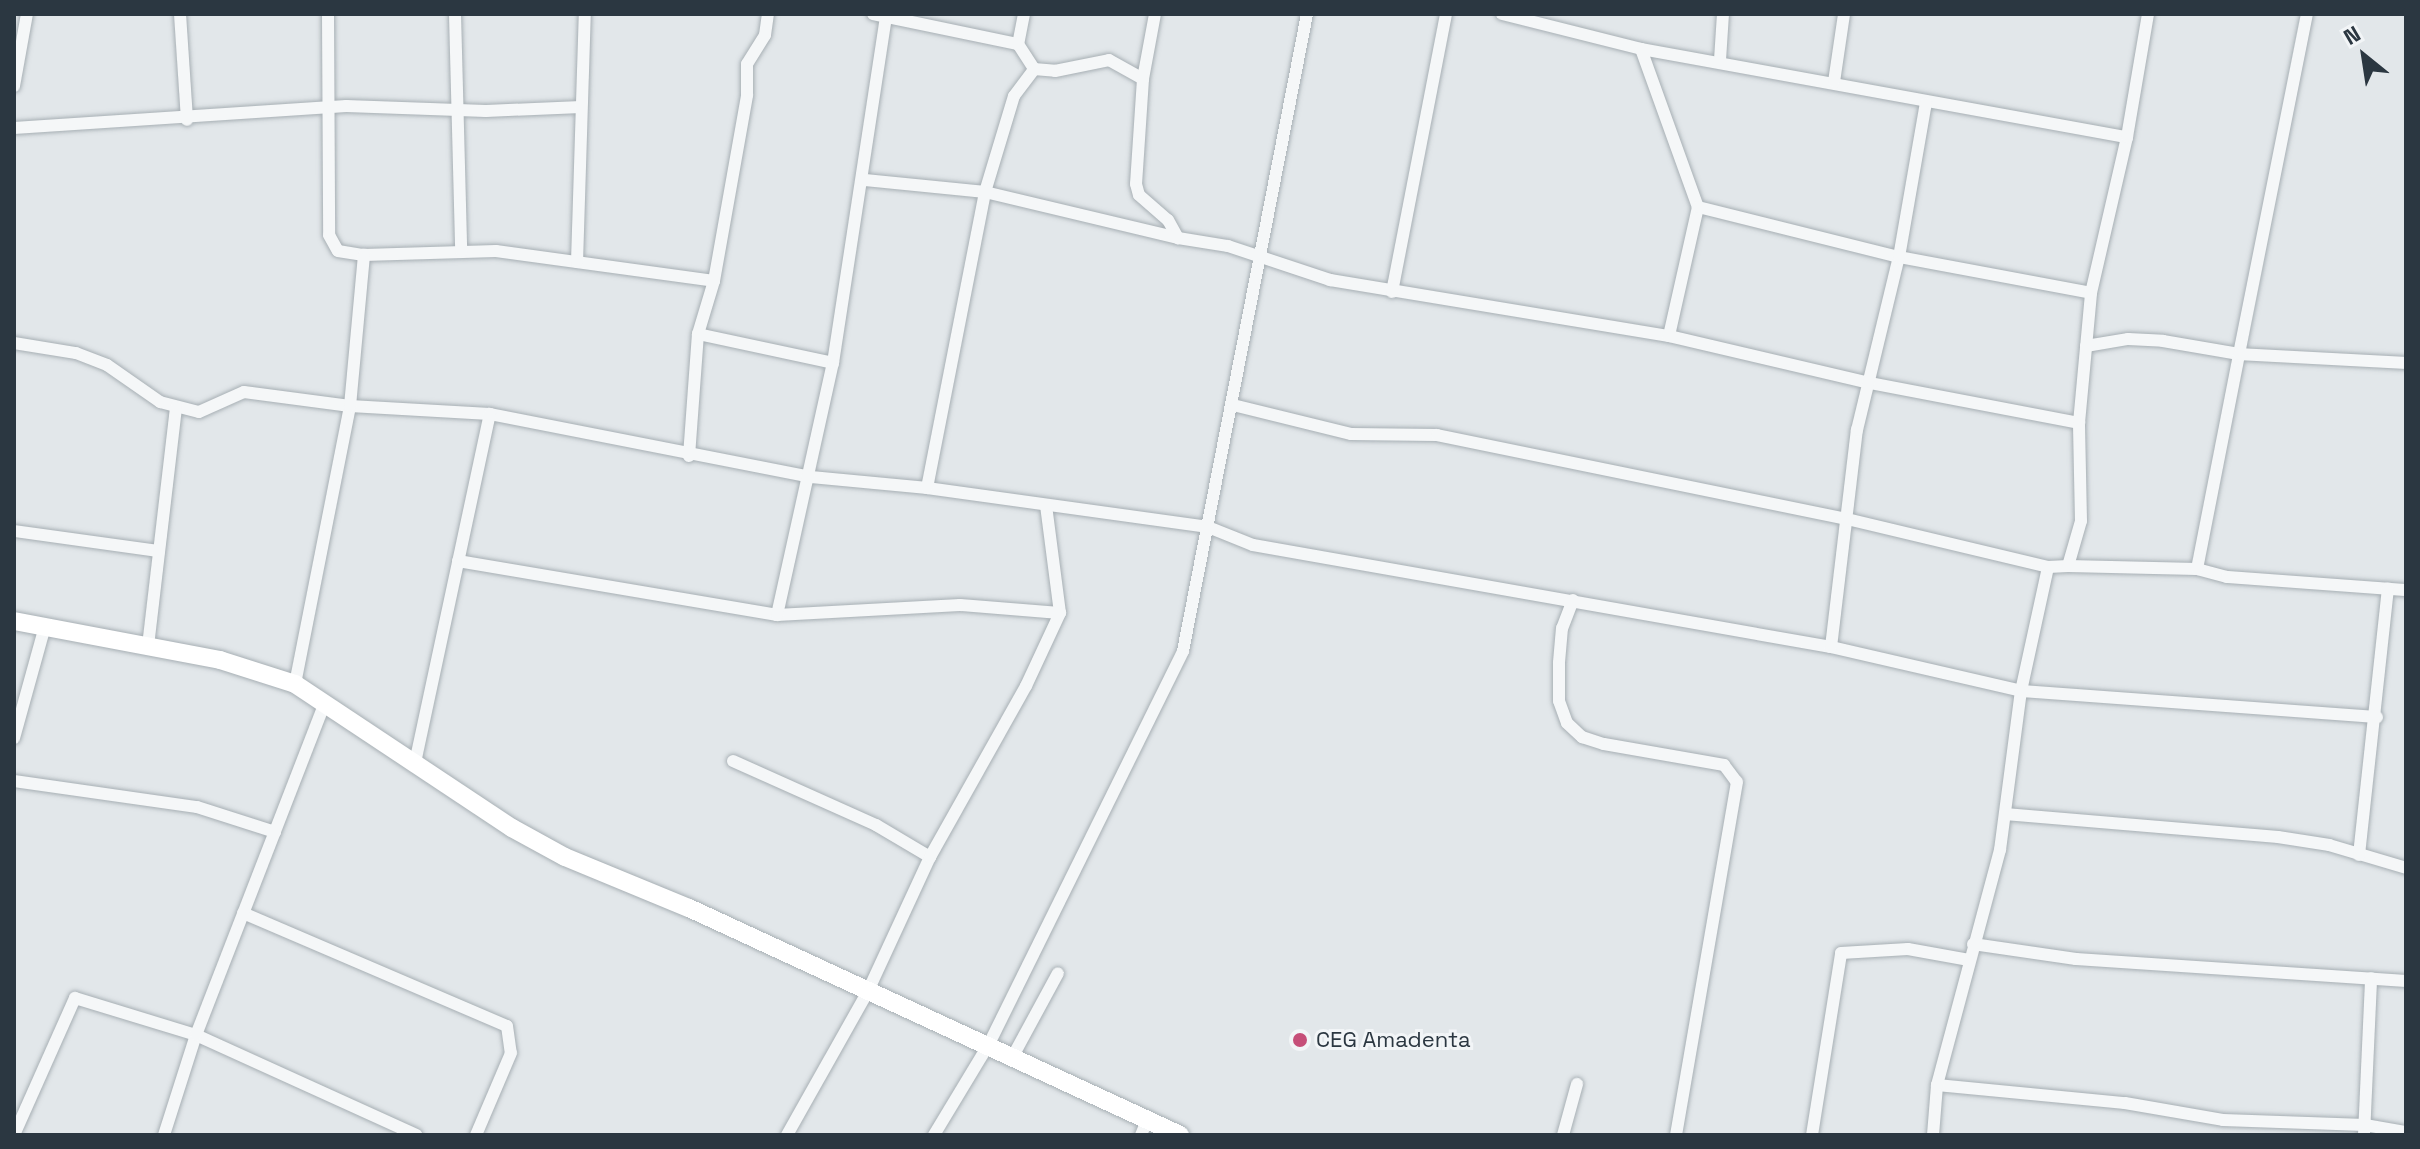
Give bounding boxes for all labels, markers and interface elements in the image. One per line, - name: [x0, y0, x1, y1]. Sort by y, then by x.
- north arrow: [2324, 16, 2404, 96]
- text: N: [2339, 19, 2365, 51]
- place label: CEG Amadenta: [1316, 1027, 1471, 1053]
- marker: CEG Amadenta: [1291, 1031, 1309, 1049]

